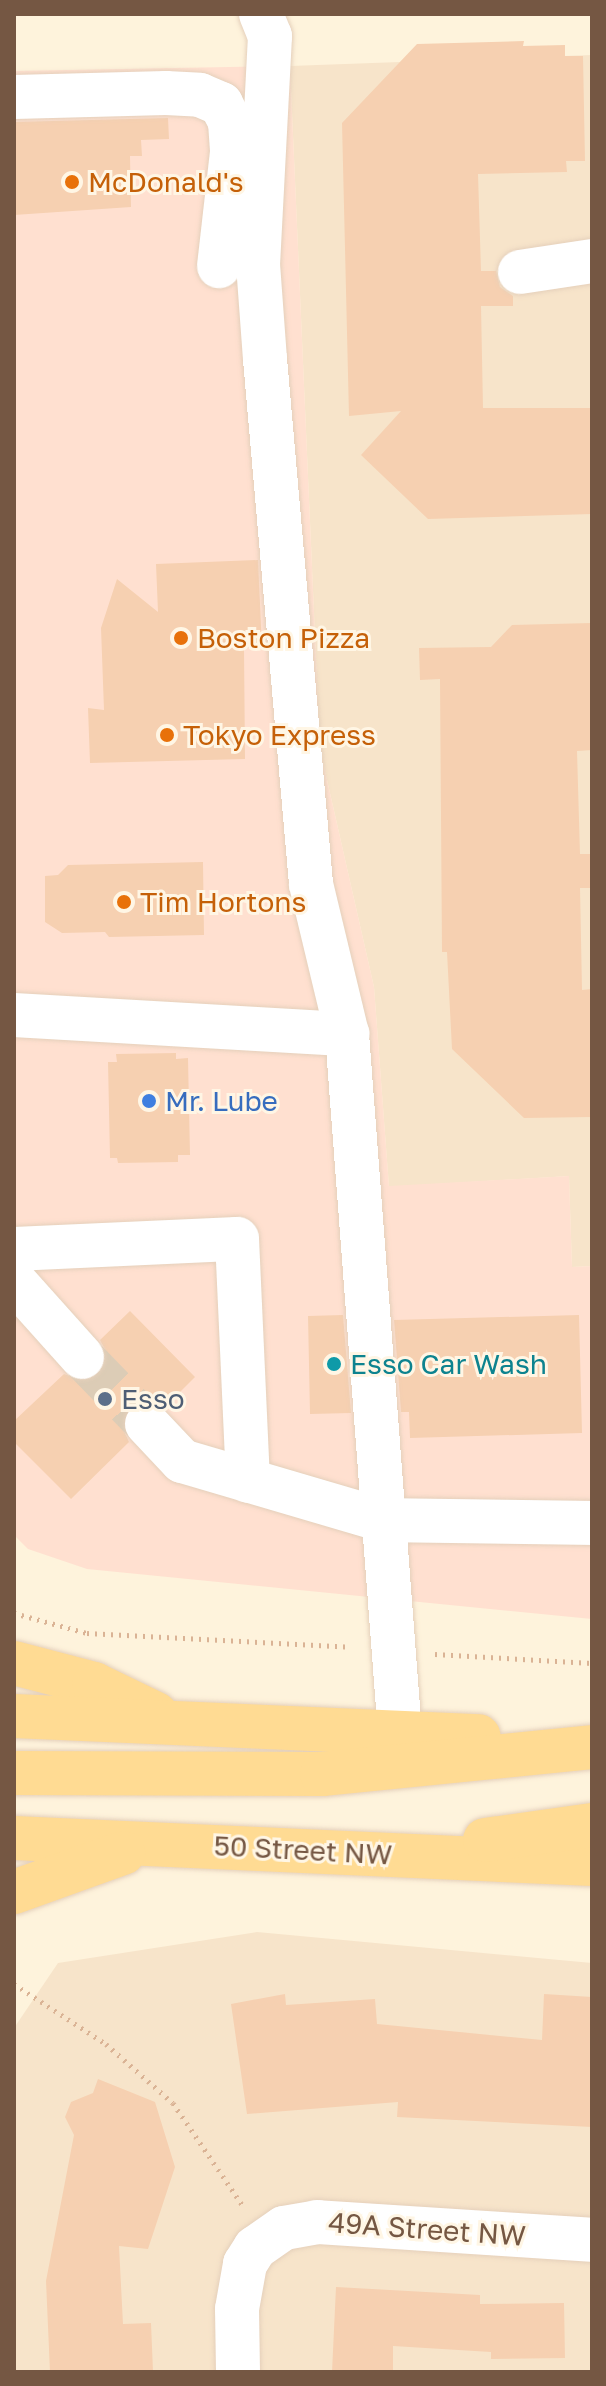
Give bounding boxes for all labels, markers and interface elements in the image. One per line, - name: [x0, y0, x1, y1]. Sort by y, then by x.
- place label: McDonald's: [88, 165, 244, 199]
- marker: McDonald's: [63, 173, 81, 191]
- place label: Boston Pizza: [197, 621, 370, 655]
- marker: Boston Pizza: [172, 629, 190, 647]
- place label: Tokyo Express: [183, 718, 376, 752]
- marker: Tokyo Express: [158, 726, 176, 744]
- place label: Tim Hortons: [140, 885, 306, 919]
- marker: Tim Hortons: [115, 893, 133, 911]
- place label: Mr. Lube: [165, 1084, 278, 1118]
- marker: Mr. Lube: [140, 1092, 158, 1110]
- place label: Esso Car Wash: [350, 1347, 547, 1381]
- marker: Esso Car Wash: [325, 1355, 343, 1373]
- place label: Esso: [121, 1382, 185, 1416]
- marker: Esso: [96, 1390, 114, 1408]
- street label: 50 Street NW: [213, 1829, 393, 1871]
- street label: 49A Street NW: [327, 2205, 527, 2253]

